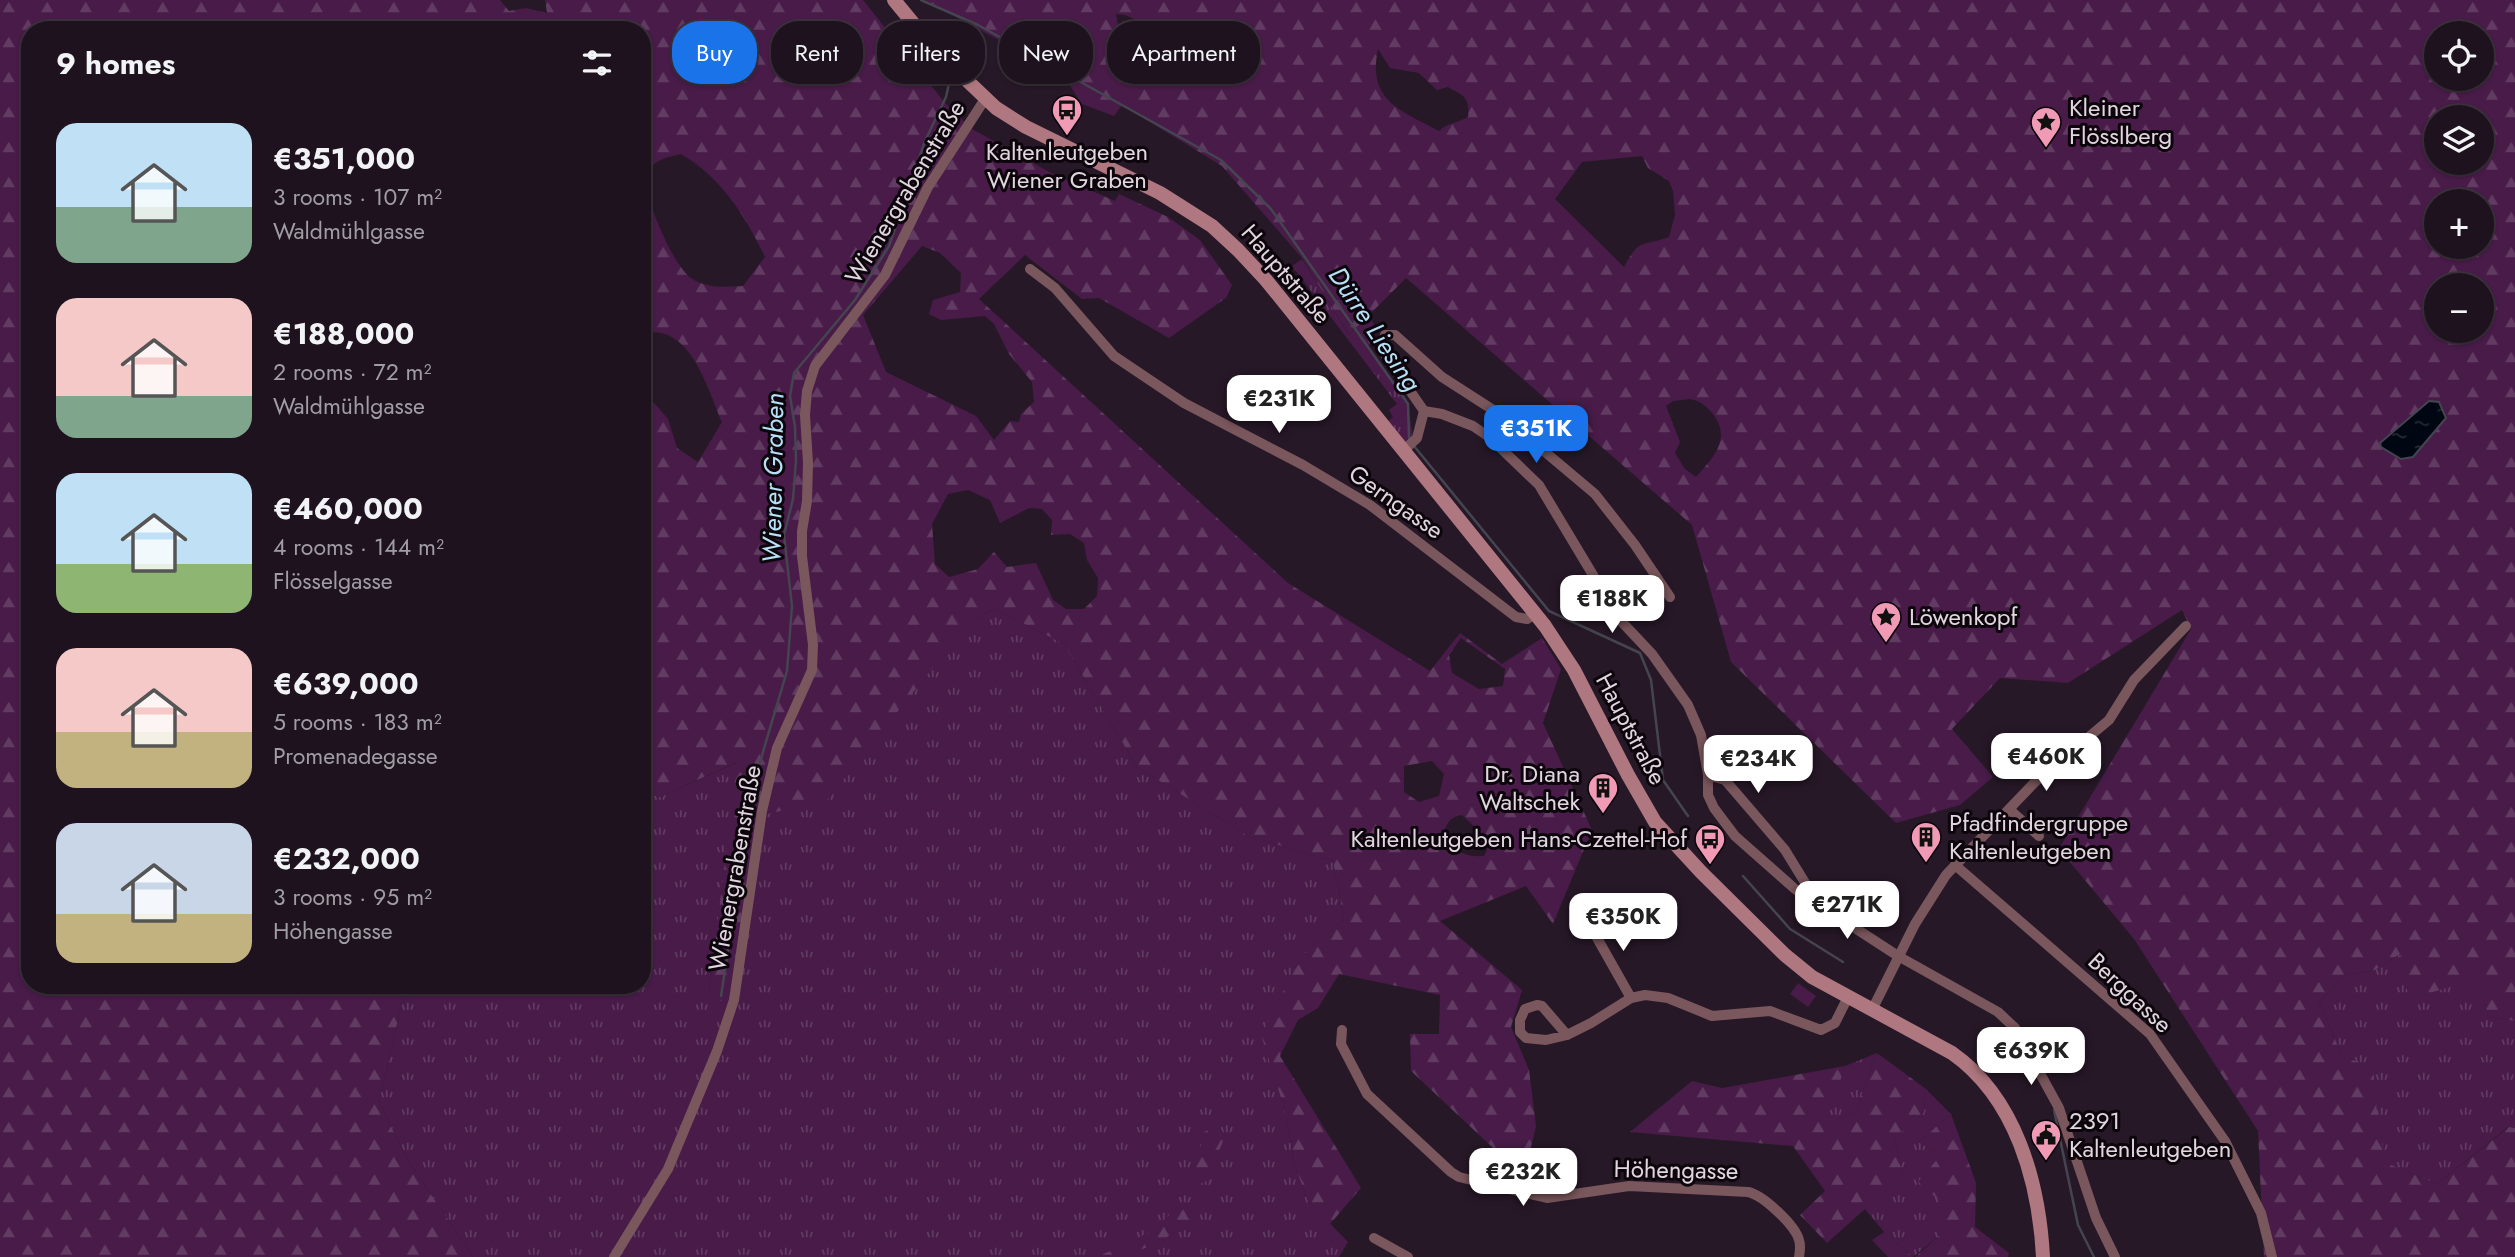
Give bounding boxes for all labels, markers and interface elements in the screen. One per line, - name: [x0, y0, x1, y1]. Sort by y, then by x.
- chip: Buy: [672, 21, 757, 84]
- chip: Rent: [771, 21, 863, 84]
- chip: Filters: [877, 21, 985, 84]
- chip: New: [999, 21, 1093, 84]
- chip: Apartment: [1107, 21, 1260, 84]
- map controls: [2424, 21, 2494, 343]
- button: locate: [2424, 21, 2494, 91]
- text: 9 homes: [56, 42, 175, 85]
- icon: filters: [578, 44, 616, 82]
- place label: Kleiner Flösslberg: [2069, 90, 2172, 153]
- street label: Wienergrabenstraße: [836, 93, 973, 290]
- bus stop icon: Kaltenleutgeben Wiener Graben: [1050, 93, 1084, 137]
- place icon: Kleiner Flösslberg: [2029, 105, 2063, 149]
- button: layers: [2424, 105, 2494, 175]
- place label: Kaltenleutgeben Wiener Graben: [986, 134, 1148, 197]
- text: €351,000: [273, 137, 415, 180]
- icon: home: [112, 151, 196, 235]
- text: 3 rooms · 107 m²: [273, 180, 442, 214]
- button: +: [2424, 189, 2494, 259]
- text: Waldmühlgasse: [273, 214, 425, 248]
- street label: Hauptstraße: [1233, 216, 1340, 331]
- water label: Dürre Liesing: [1319, 259, 1431, 399]
- button: −: [2424, 273, 2494, 343]
- text: €188,000: [273, 312, 414, 355]
- icon: home: [112, 326, 196, 410]
- text: 2 rooms · 72 m²: [273, 355, 432, 389]
- pin: €231K: [1230, 376, 1328, 435]
- text: €231K: [1243, 381, 1315, 415]
- text: Waldmühlgasse: [273, 389, 425, 423]
- water label: Wiener Graben: [753, 392, 793, 564]
- pin: €351K: [1487, 406, 1585, 465]
- text: €351K: [1500, 411, 1572, 445]
- street label: Gerngasse: [1342, 456, 1451, 547]
- text: €460,000: [273, 487, 423, 530]
- icon: home: [112, 501, 196, 585]
- text: 4 rooms · 144 m²: [273, 530, 444, 564]
- text: Flösselgasse: [273, 564, 393, 598]
- pin: €188K: [1563, 576, 1661, 635]
- text: €188K: [1576, 581, 1648, 615]
- place label: Löwenkopf: [1909, 599, 2018, 634]
- place icon: Löwenkopf: [1869, 600, 1903, 644]
- text: €639,000: [273, 662, 419, 705]
- street label: Hauptstraße: [1587, 667, 1676, 791]
- icon: home: [112, 676, 196, 760]
- text: 5 rooms · 183 m²: [273, 705, 442, 739]
- pin: €460K: [1997, 734, 2095, 793]
- pin: €234K: [1709, 736, 1807, 795]
- text: Promenadegasse: [273, 739, 438, 773]
- text: €460K: [2007, 739, 2085, 773]
- text: €234K: [1720, 741, 1796, 775]
- place label: Dr. Diana Waltschek: [1479, 756, 1580, 819]
- street label: Wienergrabenstraße: [699, 762, 770, 974]
- building icon: Dr. Diana Waltschek: [1586, 771, 1620, 815]
- place label: Pfadfindergruppe Kaltenleutgeben: [1949, 805, 2128, 868]
- building icon: Pfadfindergruppe Kaltenleutgeben: [1909, 820, 1943, 864]
- place label: Kaltenleutgeben Hans-Czettel-Hof: [1350, 821, 1688, 856]
- bus stop icon: Kaltenleutgeben Hans-Czettel-Hof: [1693, 822, 1727, 866]
- text: €232,000: [273, 837, 420, 880]
- icon: home: [112, 851, 196, 935]
- text: 3 rooms · 95 m²: [273, 880, 432, 914]
- pin: €271K: [1798, 881, 1896, 941]
- text: €271K: [1811, 887, 1883, 921]
- pin: €350K: [1574, 894, 1672, 953]
- text: €350K: [1585, 899, 1661, 933]
- text: Höhengasse: [273, 914, 393, 948]
- street label: Berggasse: [2080, 944, 2180, 1041]
- pin: €639K: [1982, 1028, 2080, 1087]
- text: €639K: [1993, 1033, 2069, 1067]
- place label: 2391 Kaltenleutgeben: [2069, 1103, 2231, 1166]
- public building icon: 2391 Kaltenleutgeben: [2029, 1118, 2063, 1162]
- pin: €232K: [1474, 1148, 1572, 1208]
- street label: Höhengasse: [1613, 1151, 1739, 1188]
- text: €232K: [1485, 1154, 1561, 1188]

